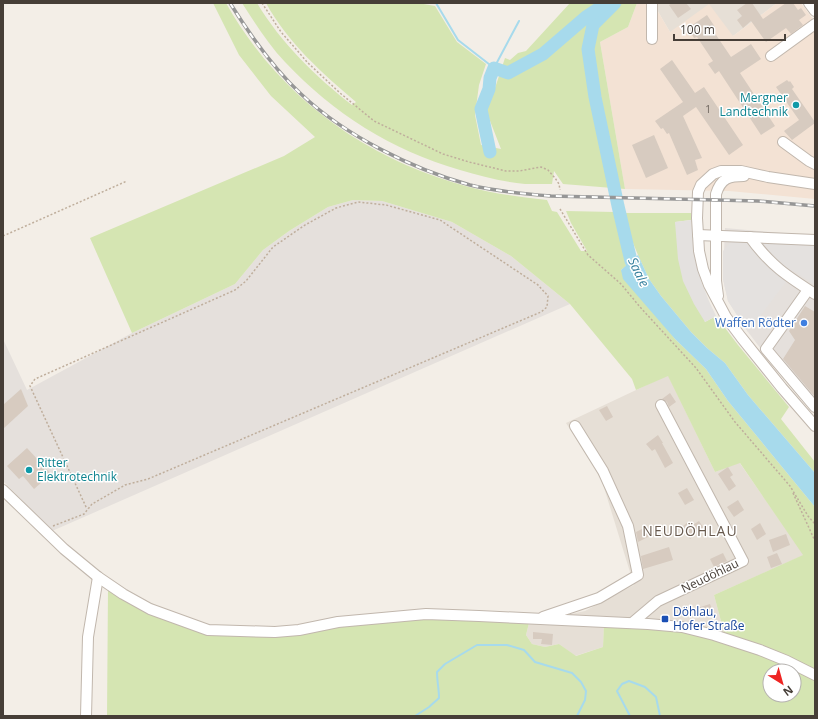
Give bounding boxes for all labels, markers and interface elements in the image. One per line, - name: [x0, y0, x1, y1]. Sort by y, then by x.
- scale bar: [674, 16, 785, 42]
- text: 100 m: [680, 21, 715, 38]
- place label: Mergner Landtechnik: [720, 89, 789, 120]
- marker: Mergner Landtechnik: [791, 100, 801, 110]
- house number: 1: [705, 102, 711, 116]
- water label: Saale: [624, 254, 654, 290]
- place label: Waffen Rödter: [715, 314, 796, 331]
- marker: Waffen Rödter: [799, 318, 809, 328]
- place label: Ritter Elektrotechnik: [37, 454, 118, 485]
- marker: Ritter Elektrotechnik: [24, 465, 34, 475]
- district label: NEUDÖHLAU: [642, 521, 738, 540]
- street label: Neudöhlau: [678, 554, 741, 597]
- place label: Döhlau, Hofer Straße: [673, 603, 745, 634]
- marker: Döhlau, Hofer Straße: [660, 614, 670, 624]
- north arrow: [762, 663, 802, 703]
- text: N: [780, 683, 796, 700]

